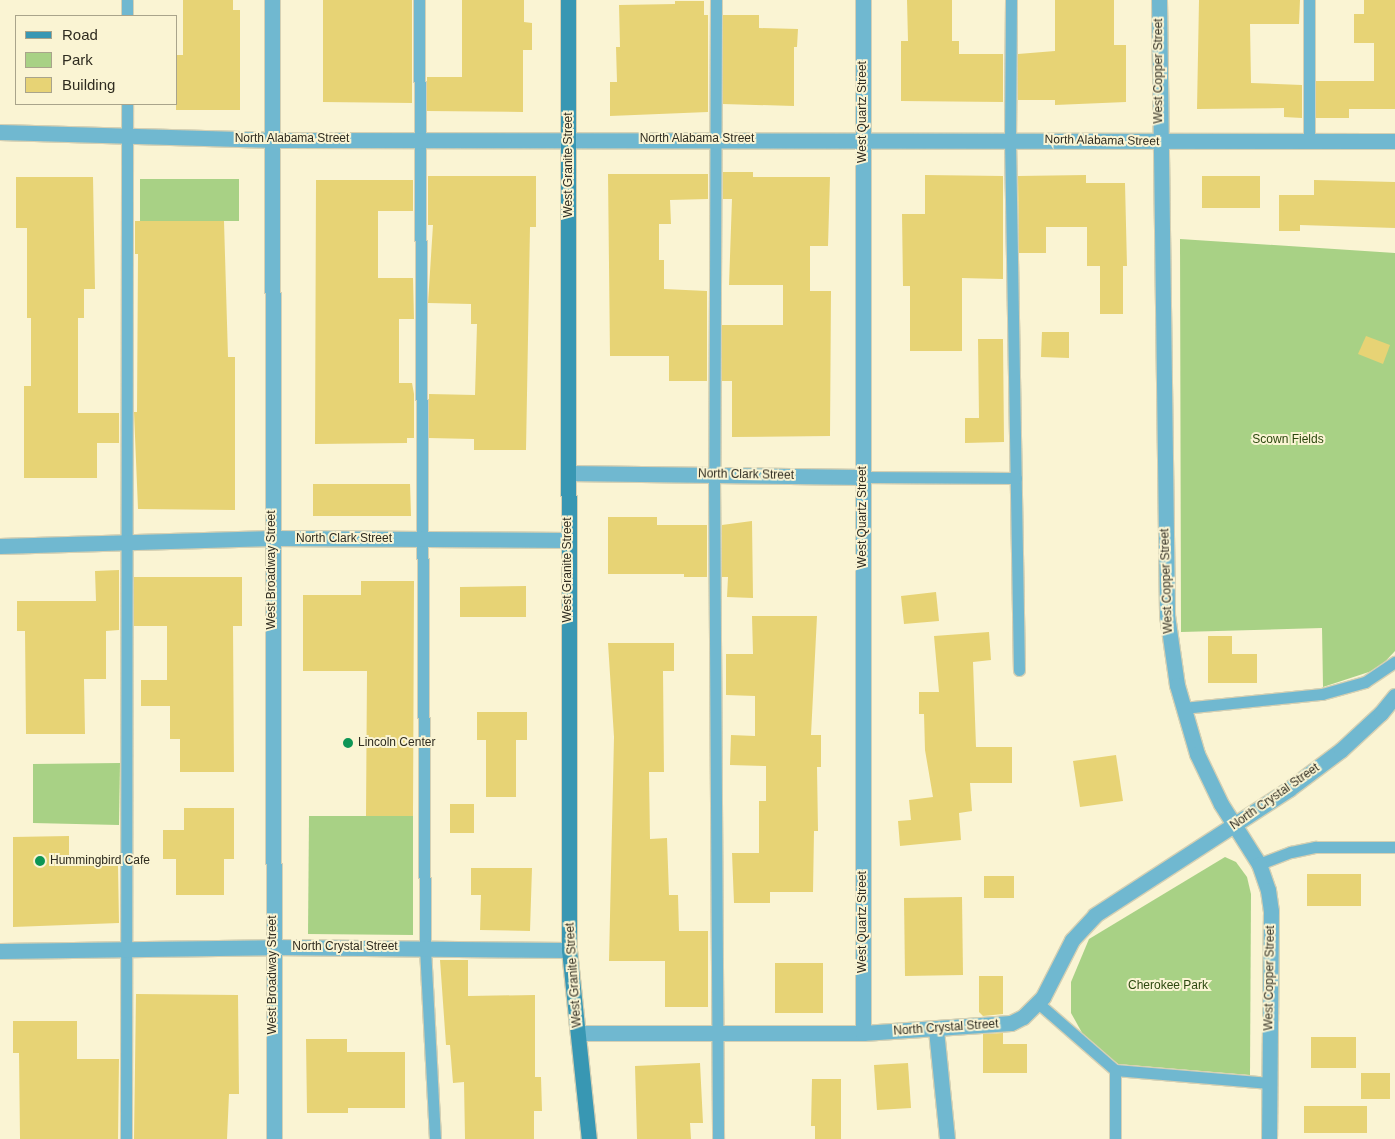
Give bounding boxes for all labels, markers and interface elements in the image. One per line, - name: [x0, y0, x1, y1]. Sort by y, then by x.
- legend: [15, 15, 178, 105]
- street label: West Copper Street: [1152, 18, 1166, 124]
- text: Road: [62, 26, 98, 43]
- text: Park: [62, 51, 93, 68]
- street label: West Quartz Street: [856, 61, 870, 163]
- text: Building: [62, 76, 115, 93]
- street label: West Granite Street: [562, 112, 576, 218]
- street label: North Alabama Street: [234, 132, 350, 146]
- street label: North Alabama Street: [639, 132, 755, 146]
- street label: North Alabama Street: [1044, 133, 1160, 149]
- park label: Scown Fields: [1252, 433, 1324, 447]
- street label: West Quartz Street: [856, 466, 870, 568]
- street label: North Clark Street: [698, 467, 794, 483]
- street label: West Broadway Street: [265, 510, 279, 630]
- street label: West Granite Street: [561, 517, 575, 623]
- street label: West Copper Street: [1158, 528, 1176, 634]
- street label: North Clark Street: [296, 532, 392, 546]
- place label: Lincoln Center: [358, 736, 435, 750]
- marker: Lincoln Center: [342, 737, 354, 749]
- street label: North Crystal Street: [1228, 761, 1322, 833]
- place label: Hummingbird Cafe: [50, 854, 150, 868]
- marker: Hummingbird Cafe: [34, 855, 46, 867]
- street label: West Quartz Street: [856, 871, 870, 973]
- street label: West Broadway Street: [266, 915, 280, 1035]
- street label: West Granite Street: [563, 922, 585, 1028]
- street label: West Copper Street: [1262, 925, 1278, 1031]
- street label: North Crystal Street: [292, 940, 398, 954]
- park label: Cherokee Park: [1128, 979, 1208, 993]
- street label: North Crystal Street: [893, 1017, 999, 1039]

